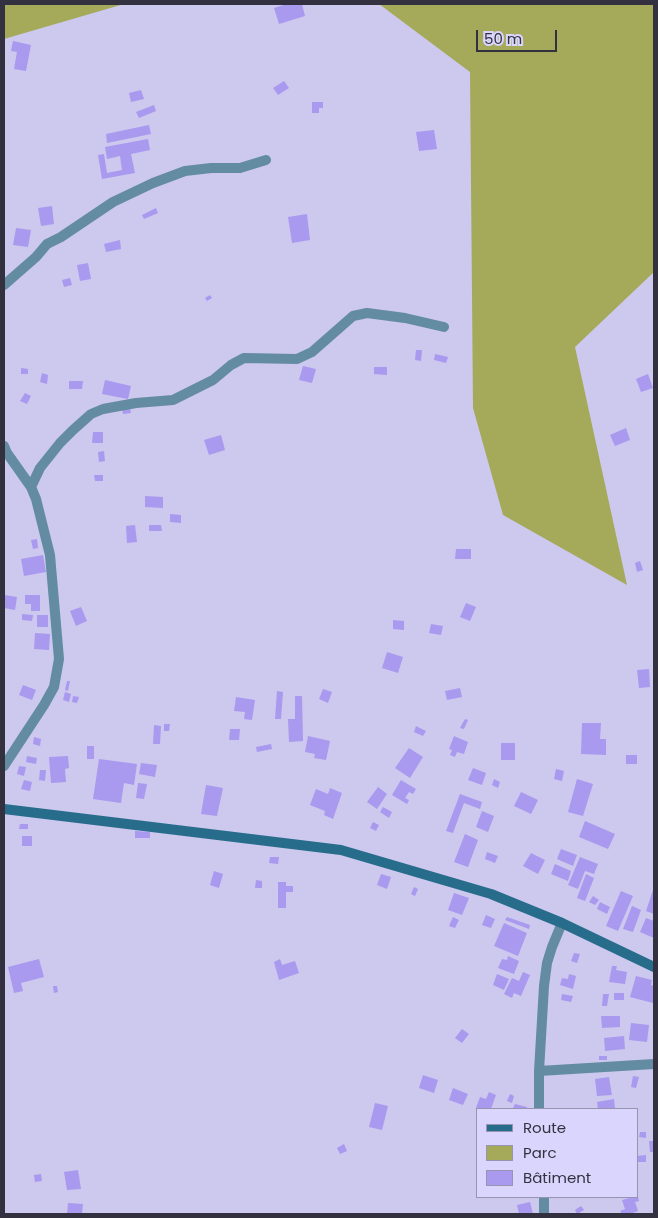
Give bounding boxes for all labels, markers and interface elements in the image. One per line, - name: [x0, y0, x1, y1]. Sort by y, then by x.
- scale bar: [478, 20, 559, 52]
- text: 50 m: [484, 28, 522, 49]
- legend: [476, 1108, 638, 1198]
- text: Route: [523, 1117, 566, 1138]
- text: Parc: [523, 1142, 557, 1163]
- text: Bâtiment: [523, 1167, 591, 1188]

